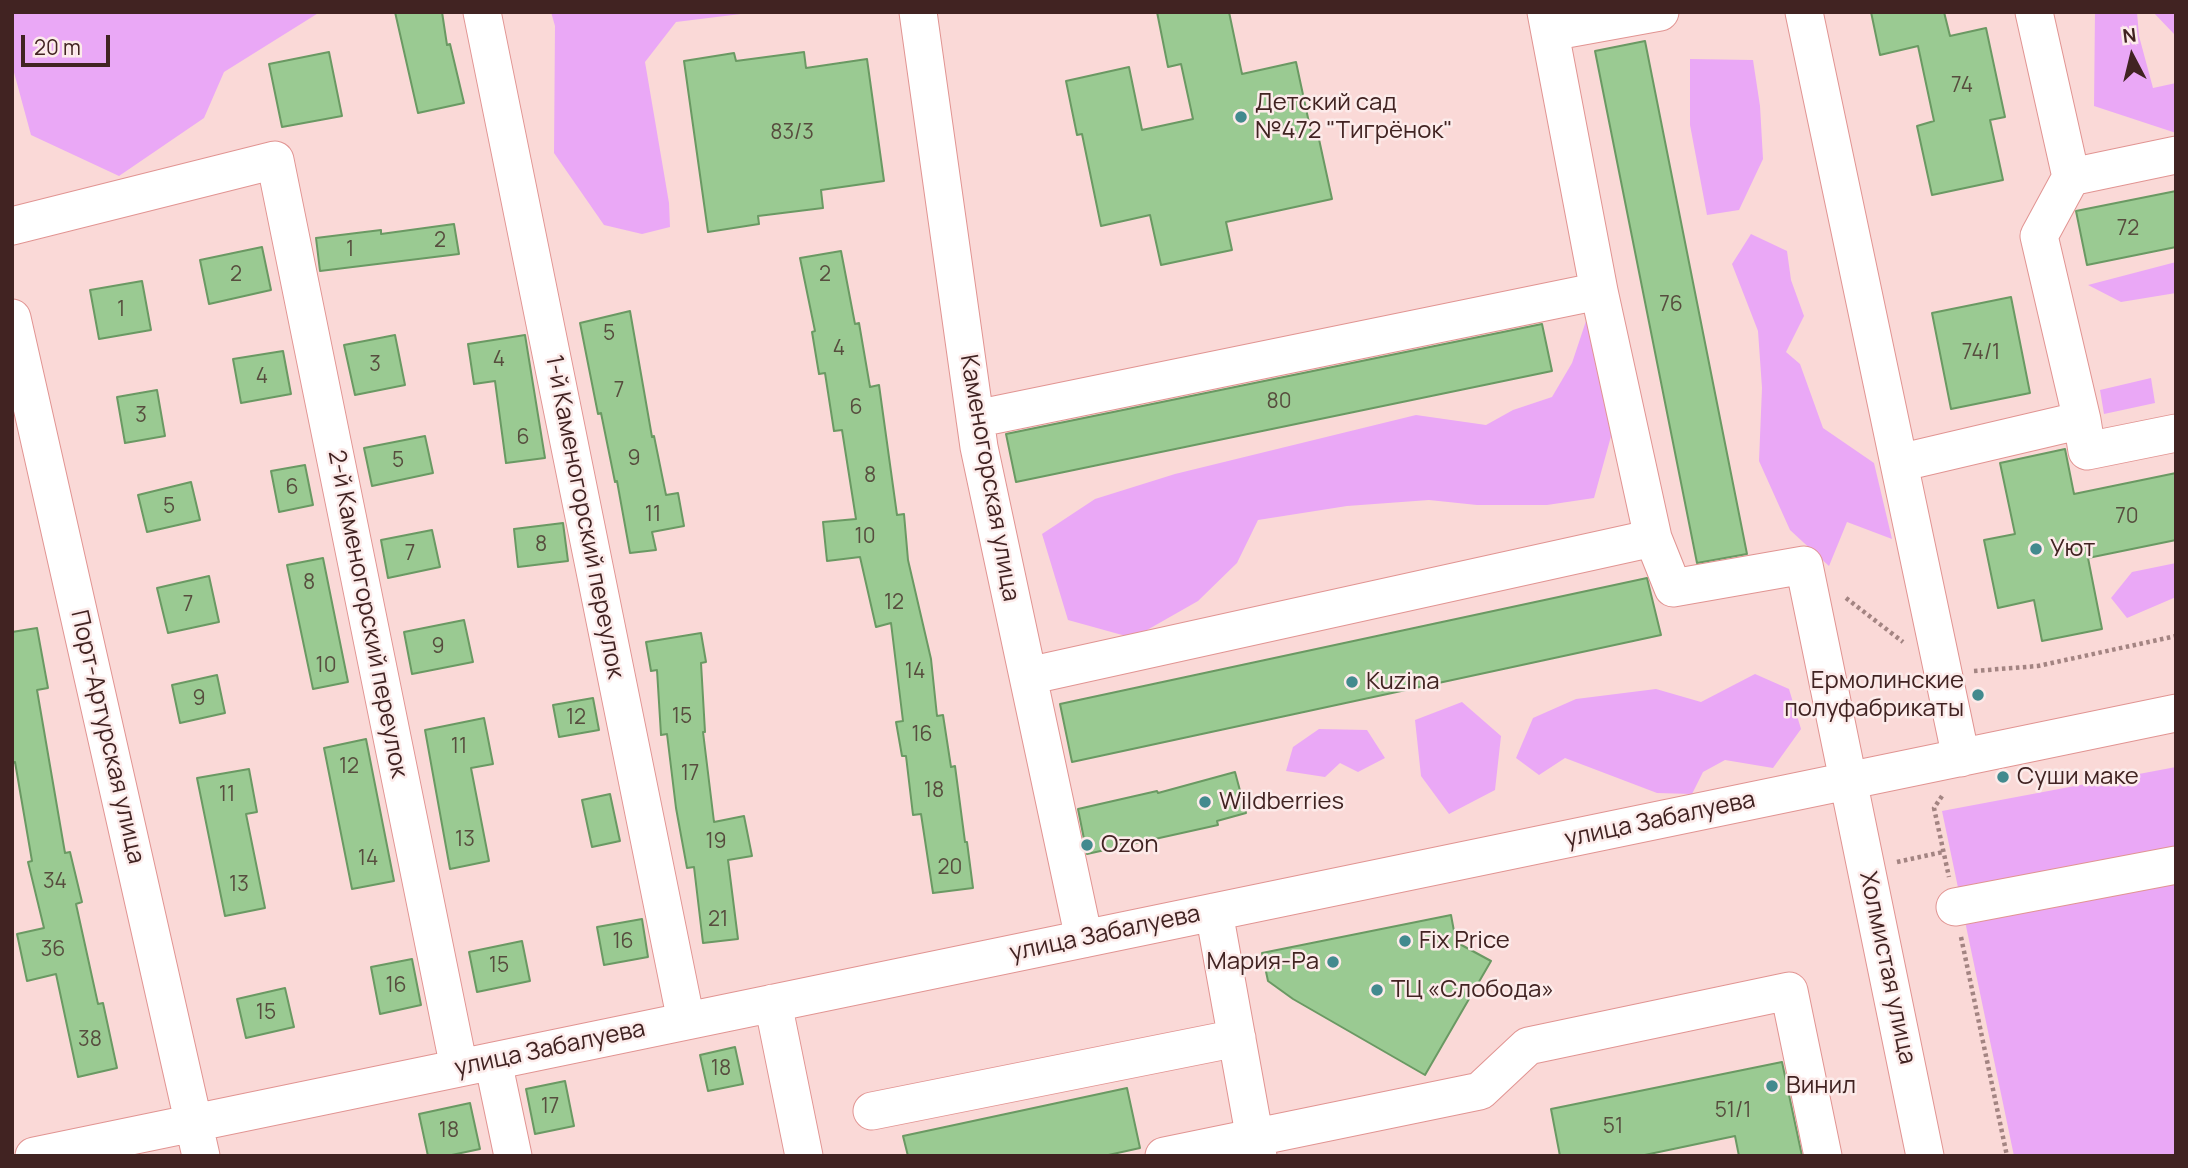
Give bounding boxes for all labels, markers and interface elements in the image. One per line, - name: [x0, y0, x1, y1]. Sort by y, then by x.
- scale bar: [24, 21, 114, 65]
- north arrow: [2097, 21, 2167, 91]
- text: N: [2121, 21, 2138, 49]
- text: 20 m: [34, 33, 81, 61]
- house number: 74: [1951, 73, 1973, 99]
- place label: Детский сад №472 "Тигрёнок": [1255, 89, 1453, 145]
- marker: Детский сад №472 "Тигрёнок": [1233, 109, 1249, 125]
- house number: 83/3: [770, 120, 814, 146]
- house number: 72: [2117, 216, 2139, 242]
- house number: 2: [434, 228, 446, 254]
- house number: 1: [346, 237, 354, 263]
- house number: 2: [230, 262, 242, 288]
- house number: 2: [819, 262, 831, 288]
- house number: 76: [1659, 292, 1683, 318]
- house number: 1: [117, 297, 125, 323]
- house number: 5: [603, 321, 615, 347]
- house number: 4: [833, 336, 845, 362]
- house number: 74/1: [1962, 340, 2000, 366]
- house number: 4: [493, 347, 505, 373]
- house number: 3: [369, 352, 381, 378]
- street label: Каменогорская улица: [953, 352, 1025, 604]
- street label: 1-й Каменогорский переулок: [538, 353, 630, 681]
- house number: 4: [256, 364, 268, 390]
- house number: 7: [614, 378, 624, 404]
- house number: 80: [1266, 389, 1292, 415]
- house number: 6: [849, 395, 863, 421]
- house number: 3: [135, 403, 147, 429]
- house number: 6: [516, 425, 530, 451]
- house number: 9: [627, 446, 641, 472]
- street label: 2-й Каменогорский переулок: [321, 448, 413, 780]
- house number: 5: [392, 448, 404, 474]
- house number: 8: [864, 463, 876, 489]
- house number: 6: [285, 475, 299, 501]
- house number: 5: [163, 494, 175, 520]
- house number: 11: [645, 502, 661, 528]
- house number: 70: [2115, 504, 2139, 530]
- house number: 10: [855, 524, 875, 550]
- house number: 8: [535, 532, 547, 558]
- place label: Уют: [2050, 535, 2095, 563]
- house number: 7: [405, 541, 415, 567]
- marker: Уют: [2028, 541, 2044, 557]
- house number: 8: [303, 570, 315, 596]
- house number: 12: [884, 590, 904, 616]
- house number: 7: [183, 592, 193, 618]
- street label: Порт-Артурская улица: [64, 607, 150, 867]
- house number: 9: [431, 634, 445, 660]
- house number: 10: [316, 653, 336, 679]
- house number: 14: [905, 659, 925, 685]
- place label: Ермолинские полуфабрикаты: [1784, 667, 1964, 723]
- place label: Kuzina: [1366, 668, 1440, 696]
- marker: Kuzina: [1344, 674, 1360, 690]
- house number: 9: [192, 686, 206, 712]
- marker: Ермолинские полуфабрикаты: [1970, 687, 1986, 703]
- house number: 15: [672, 704, 692, 730]
- house number: 12: [566, 705, 586, 731]
- house number: 16: [911, 722, 933, 748]
- house number: 11: [451, 734, 467, 760]
- house number: 12: [339, 754, 359, 780]
- house number: 17: [681, 761, 699, 787]
- place label: Суши маке: [2017, 763, 2139, 791]
- marker: Суши маке: [1995, 769, 2011, 785]
- house number: 18: [924, 778, 944, 804]
- house number: 11: [219, 782, 235, 808]
- street label: улица Забалуева: [1562, 786, 1758, 854]
- place label: Wildberries: [1219, 788, 1344, 816]
- marker: Wildberries: [1197, 794, 1213, 810]
- house number: 13: [455, 827, 475, 853]
- house number: 19: [705, 829, 727, 855]
- place label: Ozon: [1101, 831, 1159, 859]
- marker: Ozon: [1079, 837, 1095, 853]
- house number: 14: [358, 846, 378, 872]
- house number: 20: [938, 855, 962, 881]
- house number: 34: [43, 869, 67, 895]
- street label: Холмистая улица: [1853, 869, 1921, 1067]
- house number: 13: [229, 872, 249, 898]
- street label: улица Забалуева: [1007, 900, 1203, 968]
- house number: 21: [708, 907, 728, 933]
- place label: Fix Price: [1419, 927, 1510, 955]
- house number: 16: [612, 929, 634, 955]
- marker: Fix Price: [1397, 933, 1413, 949]
- house number: 36: [41, 937, 65, 963]
- place label: Мария-Ра: [1206, 948, 1319, 976]
- house number: 15: [489, 953, 509, 979]
- marker: Мария-Ра: [1325, 954, 1341, 970]
- house number: 16: [385, 973, 407, 999]
- place label: ТЦ «Слобода»: [1391, 976, 1554, 1004]
- marker: ТЦ «Слобода»: [1369, 982, 1385, 998]
- house number: 15: [256, 1000, 276, 1026]
- street label: улица Забалуева: [452, 1015, 648, 1083]
- house number: 38: [78, 1027, 102, 1053]
- house number: 18: [711, 1056, 731, 1082]
- place label: Винил: [1786, 1072, 1856, 1100]
- marker: Винил: [1764, 1078, 1780, 1094]
- house number: 17: [541, 1094, 559, 1120]
- house number: 51/1: [1715, 1098, 1751, 1124]
- house number: 51: [1603, 1114, 1623, 1140]
- house number: 18: [439, 1118, 459, 1144]

